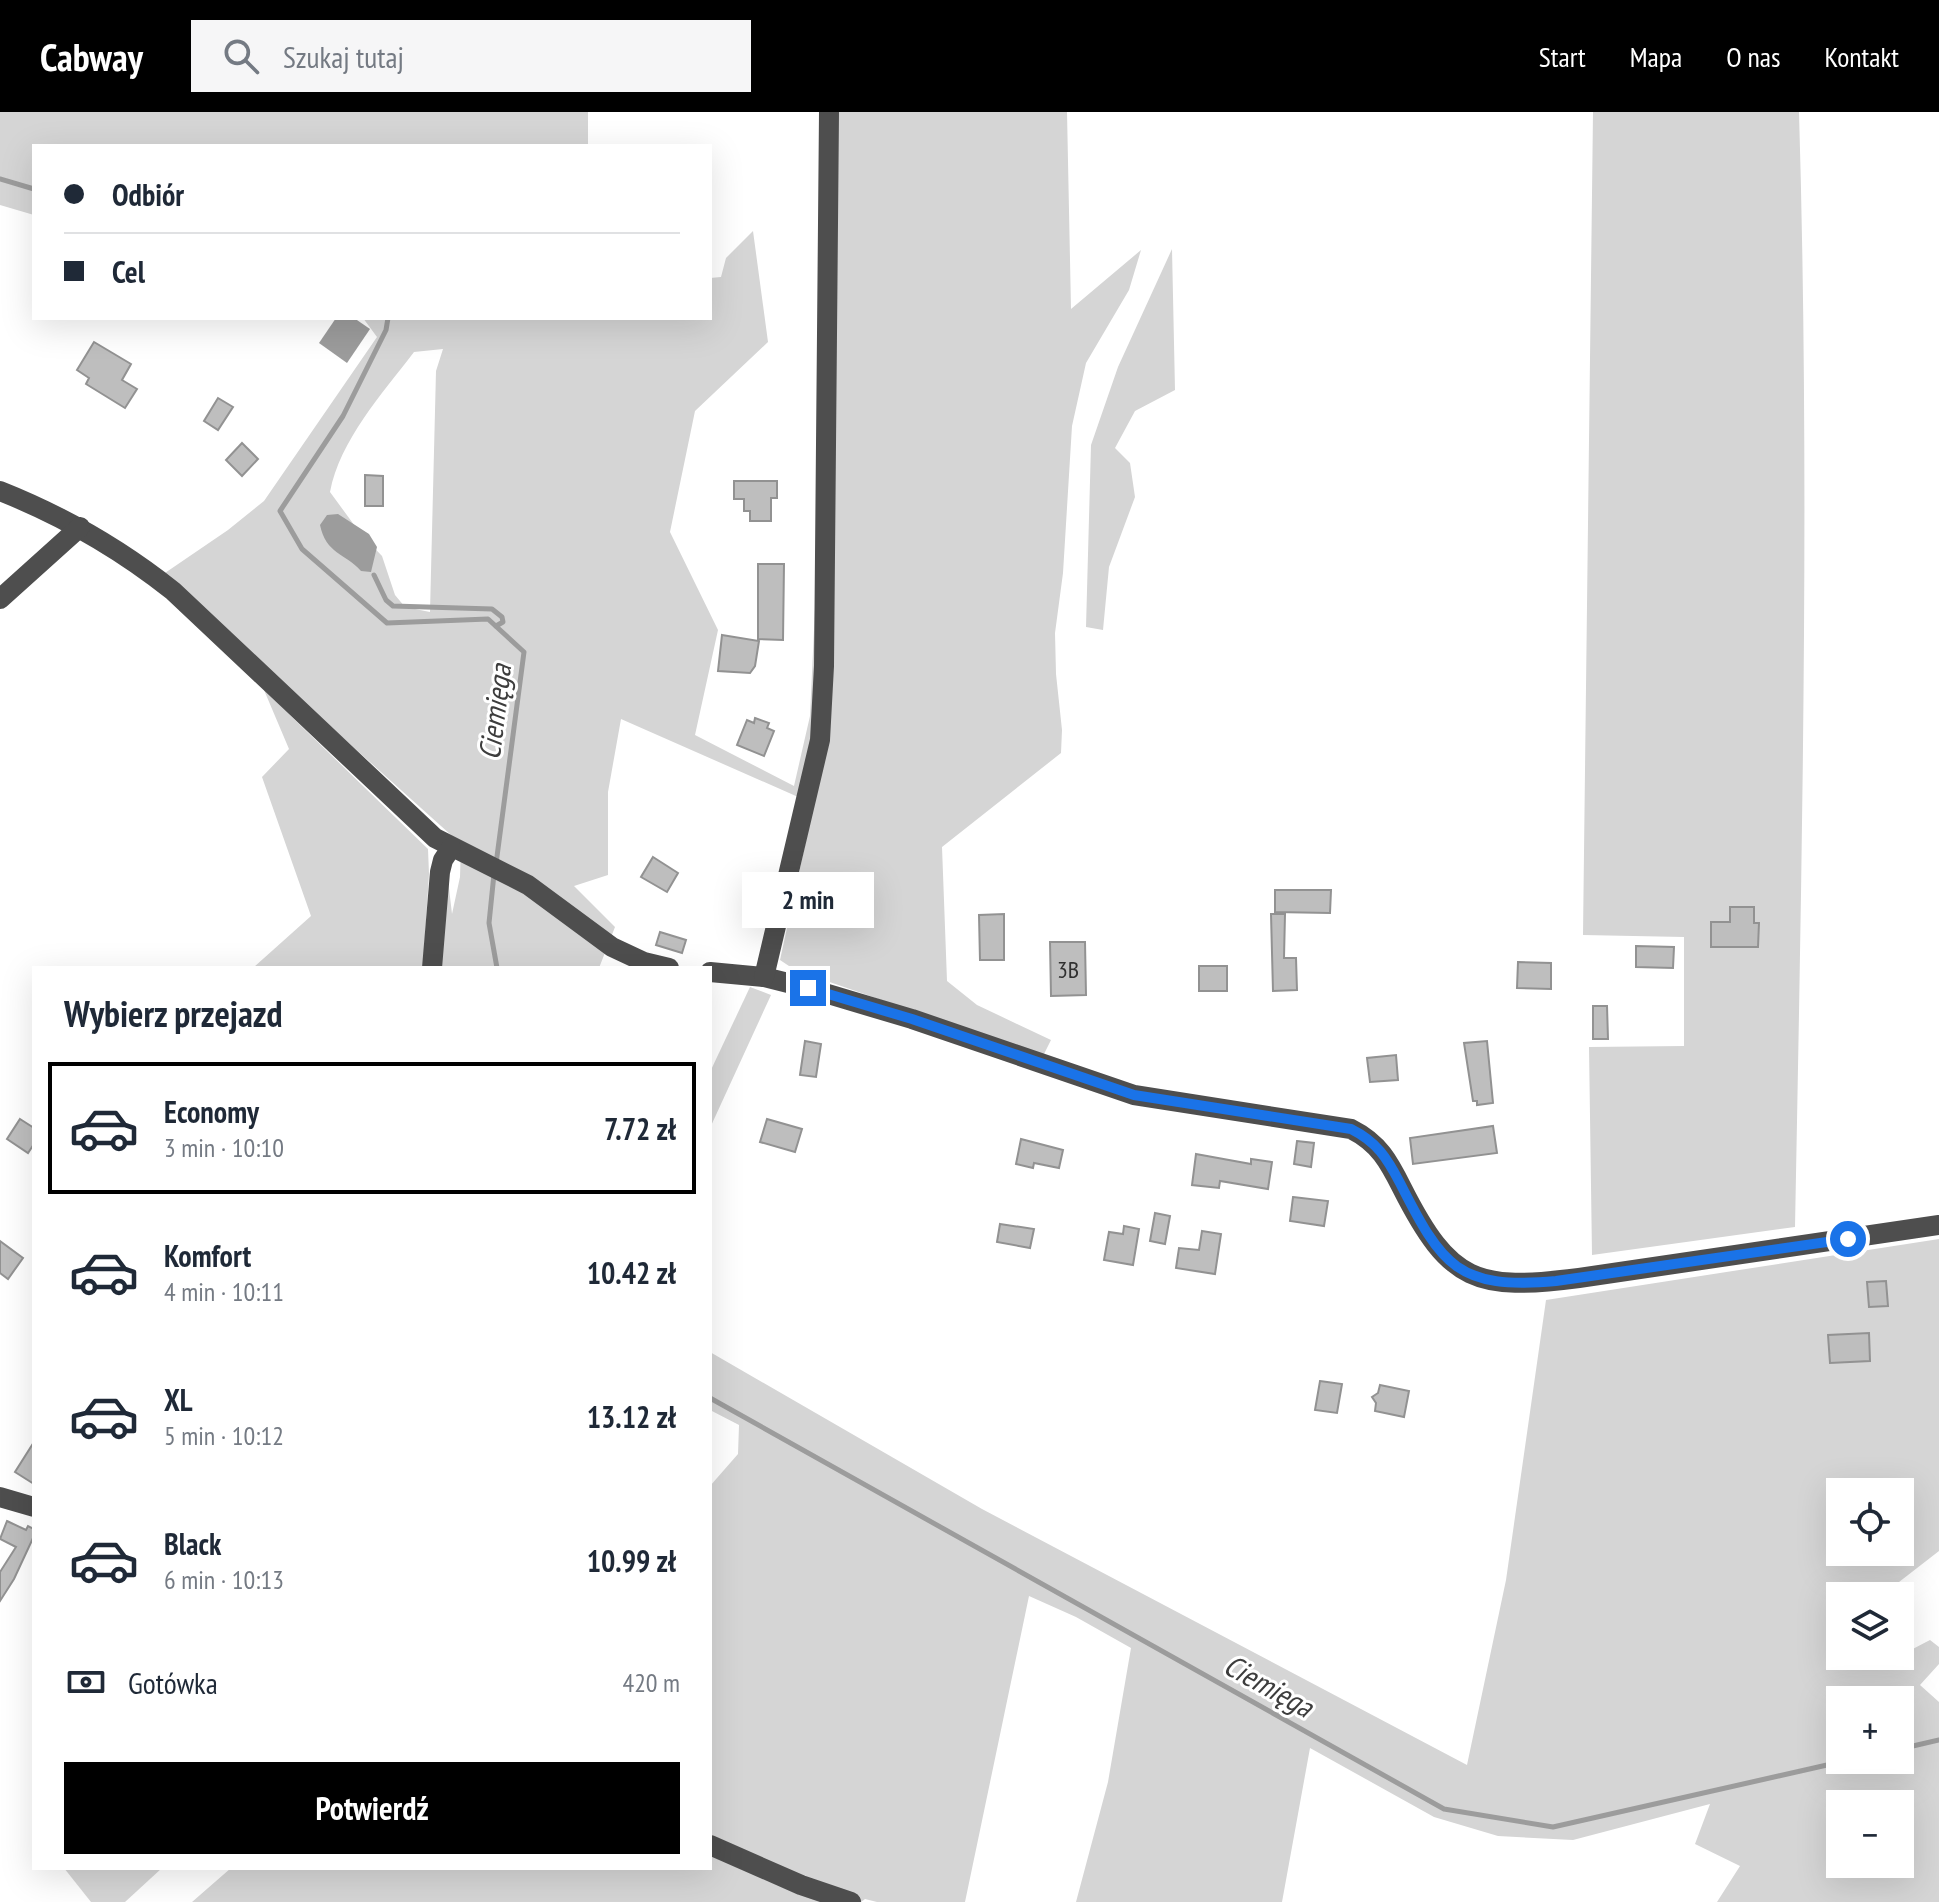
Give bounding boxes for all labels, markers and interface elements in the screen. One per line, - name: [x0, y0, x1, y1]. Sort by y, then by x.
- search box: [191, 20, 751, 92]
- text: Cabway: [40, 32, 143, 81]
- icon: search: [219, 34, 263, 78]
- text: Szukaj tutaj: [283, 37, 404, 76]
- text: Start: [1539, 38, 1586, 75]
- text: Mapa: [1630, 38, 1682, 75]
- text: O nas: [1726, 38, 1780, 75]
- text: Kontakt: [1824, 38, 1899, 75]
- text: Odbiór: [112, 175, 184, 214]
- text: Cel: [112, 252, 145, 291]
- water label: Ciemięga: [469, 660, 519, 762]
- callout: 2 min: [742, 872, 874, 928]
- text: 2 min: [782, 883, 834, 916]
- house number: 3B: [1057, 954, 1079, 985]
- route end: [790, 970, 826, 1006]
- text: Wybierz przejazd: [64, 990, 283, 1037]
- icon: car: [68, 1092, 140, 1164]
- text: Economy: [164, 1092, 259, 1131]
- text: 7.72 zł: [604, 1109, 676, 1148]
- text: 3 min · 10:10: [164, 1131, 284, 1164]
- route start: [1830, 1221, 1866, 1257]
- icon: car: [68, 1236, 140, 1308]
- text: Komfort: [164, 1236, 251, 1275]
- text: 10.42 zł: [587, 1253, 676, 1292]
- text: 4 min · 10:11: [164, 1275, 284, 1308]
- icon: car: [68, 1380, 140, 1452]
- text: XL: [164, 1380, 193, 1419]
- text: 13.12 zł: [587, 1397, 676, 1436]
- text: 5 min · 10:12: [164, 1419, 284, 1452]
- map controls: [1826, 1478, 1914, 1878]
- button: locate: [1826, 1478, 1914, 1566]
- icon: car: [68, 1524, 140, 1596]
- text: Black: [164, 1524, 221, 1563]
- text: 10.99 zł: [587, 1541, 676, 1580]
- text: 6 min · 10:13: [164, 1563, 284, 1596]
- button: layers: [1826, 1582, 1914, 1670]
- water label: Ciemięga: [1218, 1645, 1322, 1726]
- icon: cash: [64, 1660, 108, 1704]
- text: Gotówka: [128, 1663, 218, 1702]
- text: 420 m: [622, 1666, 680, 1699]
- button: +: [1826, 1686, 1914, 1774]
- button: Potwierdź: [64, 1762, 680, 1854]
- button: −: [1826, 1790, 1914, 1878]

